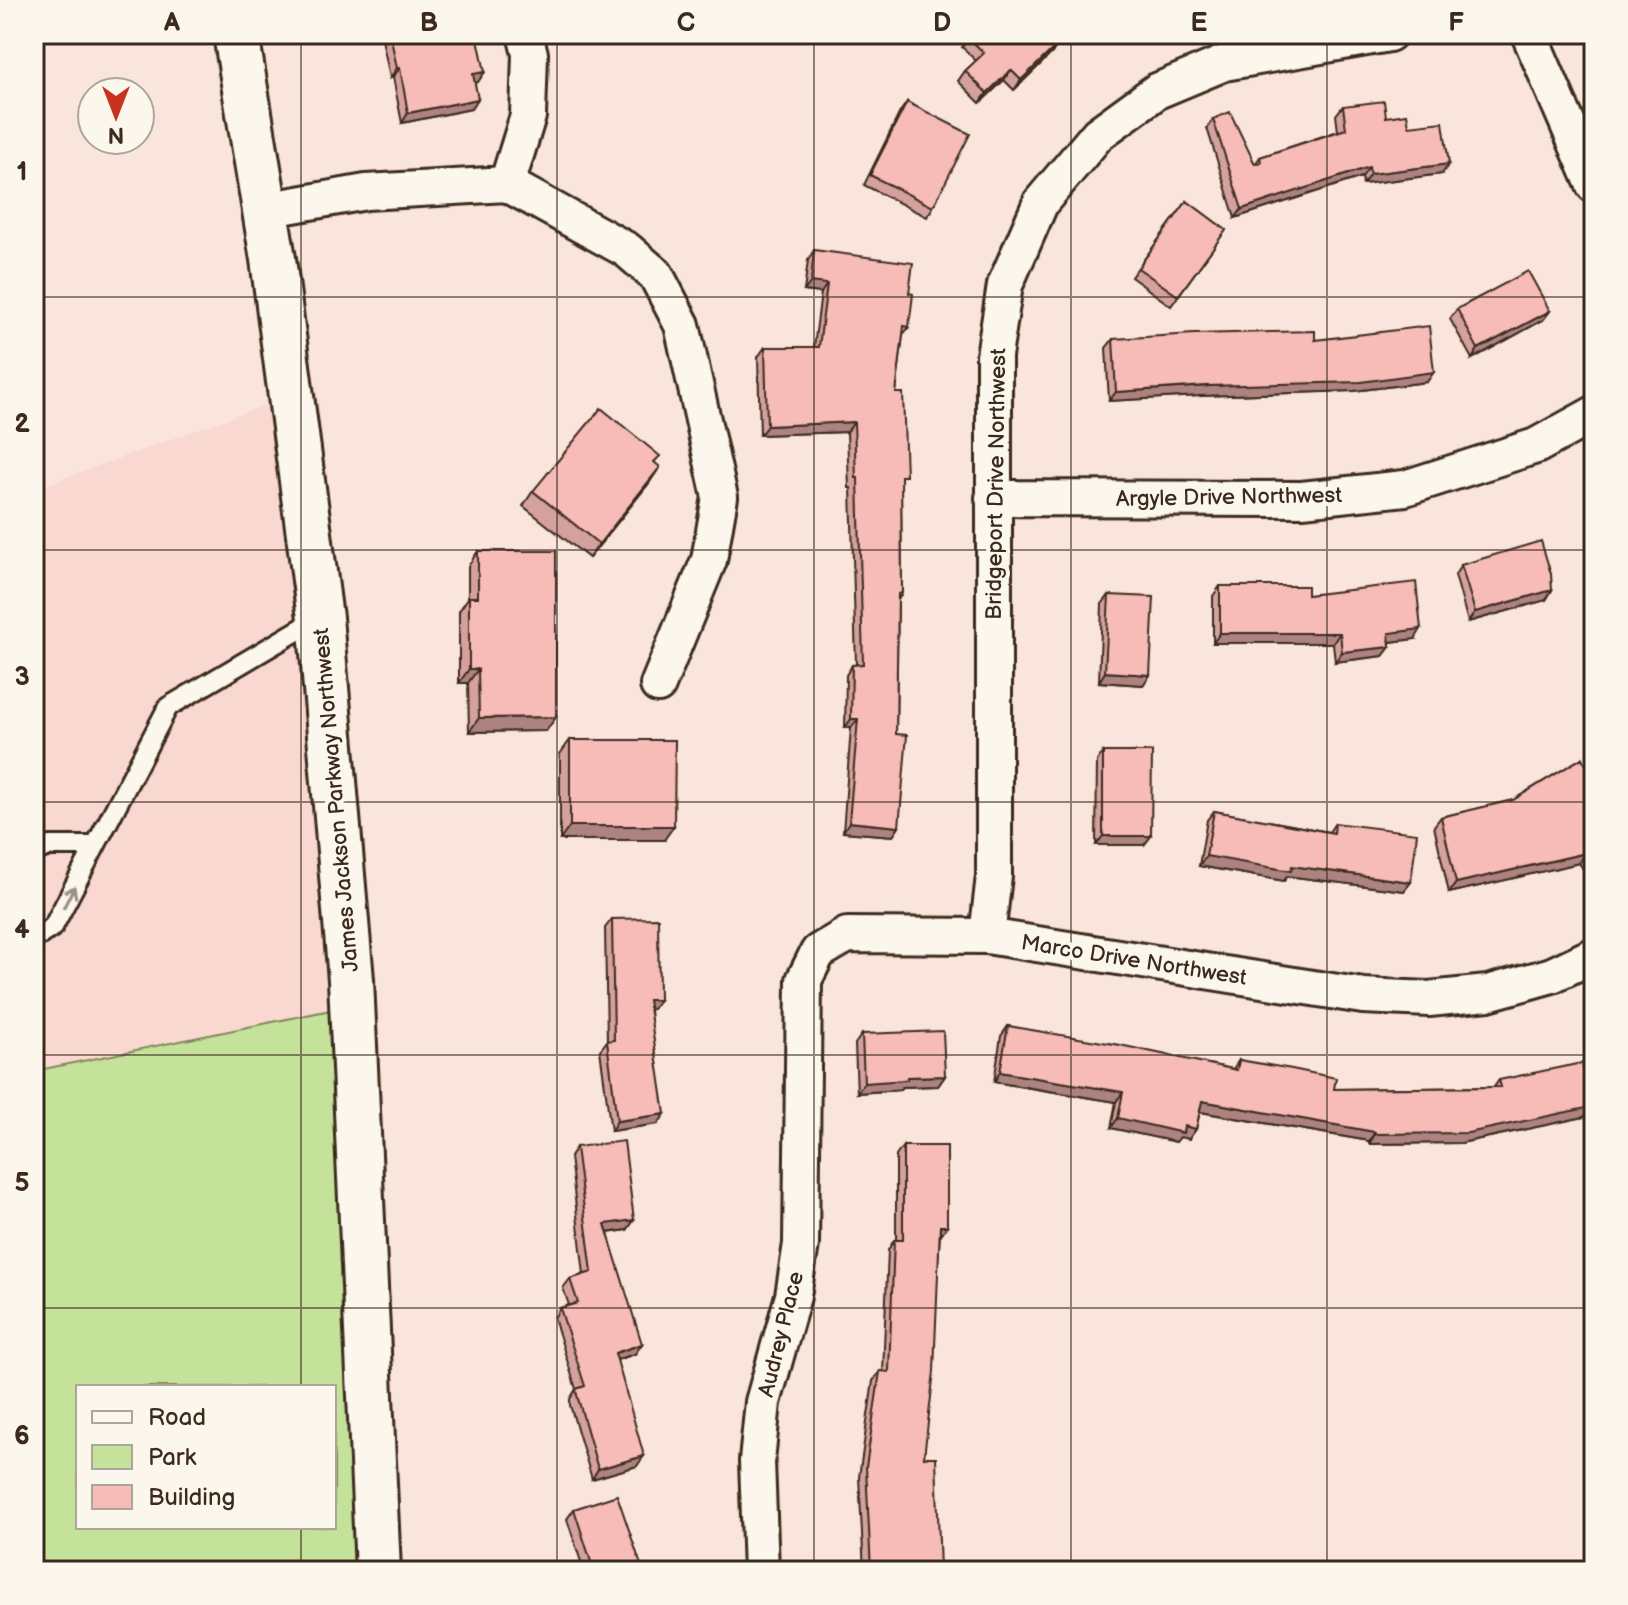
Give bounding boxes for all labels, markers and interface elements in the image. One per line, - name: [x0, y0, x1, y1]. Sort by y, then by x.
- text: A: [163, 8, 180, 39]
- text: B: [420, 8, 438, 39]
- text: C: [677, 8, 695, 39]
- text: D: [933, 8, 951, 39]
- text: E: [1191, 8, 1208, 39]
- text: F: [1448, 8, 1464, 39]
- north arrow: [76, 76, 156, 156]
- text: N: [108, 121, 124, 148]
- text: 1: [17, 157, 27, 188]
- street label: Bridgeport Drive Northwest: [981, 348, 1012, 620]
- text: 2: [14, 409, 30, 440]
- street label: Argyle Drive Northwest: [1116, 482, 1343, 513]
- street label: James Jackson Parkway Northwest: [308, 627, 365, 973]
- text: 3: [14, 662, 30, 693]
- one-way arrow: [62, 885, 77, 909]
- text: 4: [14, 915, 30, 946]
- street label: Marco Drive Northwest: [1019, 929, 1249, 992]
- text: 5: [14, 1168, 30, 1199]
- street label: Audrey Place: [753, 1269, 810, 1400]
- legend: [76, 1385, 336, 1529]
- text: Road: [148, 1403, 206, 1432]
- text: 6: [14, 1421, 30, 1452]
- text: Park: [148, 1443, 196, 1472]
- text: Building: [148, 1483, 235, 1512]

